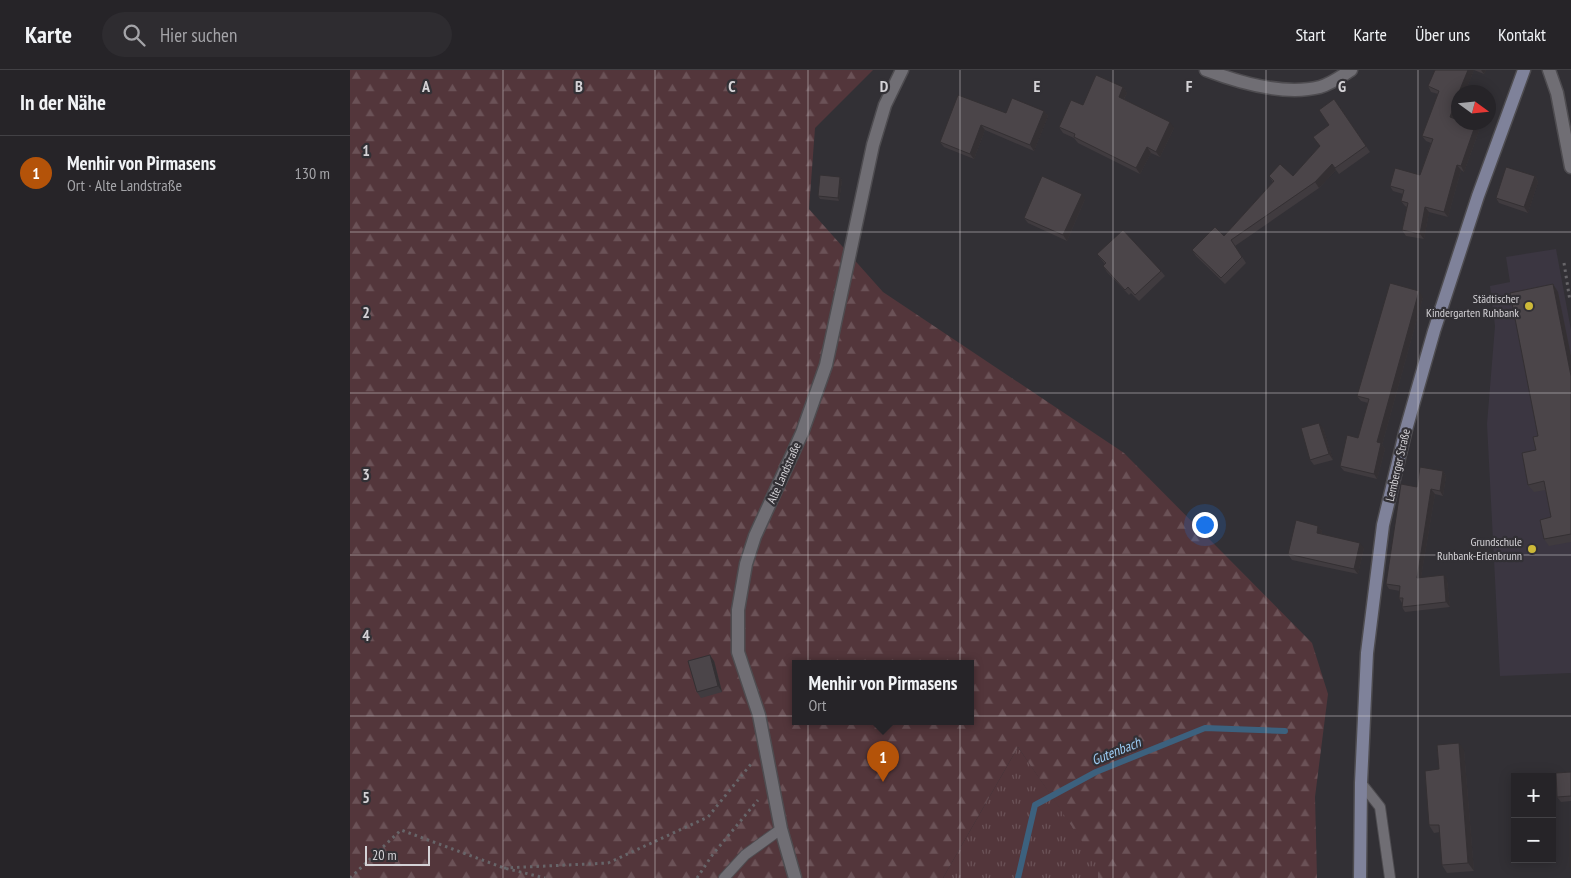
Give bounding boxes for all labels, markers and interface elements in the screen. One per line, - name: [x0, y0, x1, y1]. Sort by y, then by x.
- search box: [102, 12, 452, 57]
- text: Karte: [25, 19, 72, 50]
- icon: search: [120, 21, 148, 49]
- text: Hier suchen: [160, 23, 237, 47]
- text: Start: [1295, 23, 1326, 46]
- text: Karte: [1354, 23, 1387, 46]
- text: Über uns: [1415, 23, 1470, 46]
- text: Kontakt: [1498, 23, 1546, 46]
- text: A: [421, 76, 431, 96]
- text: B: [575, 76, 583, 96]
- text: C: [728, 76, 736, 96]
- text: D: [880, 76, 889, 96]
- text: E: [1034, 76, 1041, 96]
- text: F: [1186, 76, 1193, 96]
- text: G: [1338, 76, 1346, 96]
- north arrow: [1451, 85, 1496, 130]
- text: In der Nähe: [20, 89, 106, 116]
- text: 1: [362, 140, 370, 160]
- text: Menhir von Pirmasens: [67, 151, 216, 175]
- text: 1: [32, 163, 40, 183]
- text: 130 m: [295, 163, 330, 183]
- text: Ort · Alte Landstraße: [67, 175, 182, 195]
- place label: Städtischer Kindergarten Ruhbank: [1426, 291, 1520, 320]
- marker: Städtischer Kindergarten Ruhbank: [1523, 300, 1535, 312]
- text: 2: [362, 302, 370, 322]
- street label: Lemberger Straße: [1382, 427, 1413, 503]
- street label: Alte Landstraße: [763, 440, 804, 506]
- text: 3: [362, 464, 370, 484]
- your location: [1192, 512, 1218, 538]
- place label: Grundschule Ruhbank-Erlenbrunn: [1437, 534, 1522, 563]
- marker: Grundschule Ruhbank-Erlenbrunn: [1526, 543, 1538, 555]
- text: 4: [362, 625, 370, 645]
- popup: [792, 660, 974, 725]
- text: Menhir von Pirmasens: [809, 671, 957, 695]
- text: Ort: [809, 695, 827, 715]
- water label: Gutenbach: [1089, 733, 1144, 769]
- pin: 1: [867, 741, 899, 782]
- map controls: [1511, 773, 1556, 863]
- button: +: [1511, 773, 1556, 818]
- text: 5: [362, 787, 370, 807]
- button: −: [1511, 818, 1556, 863]
- scale bar: [365, 843, 430, 866]
- text: 20 m: [372, 846, 397, 864]

